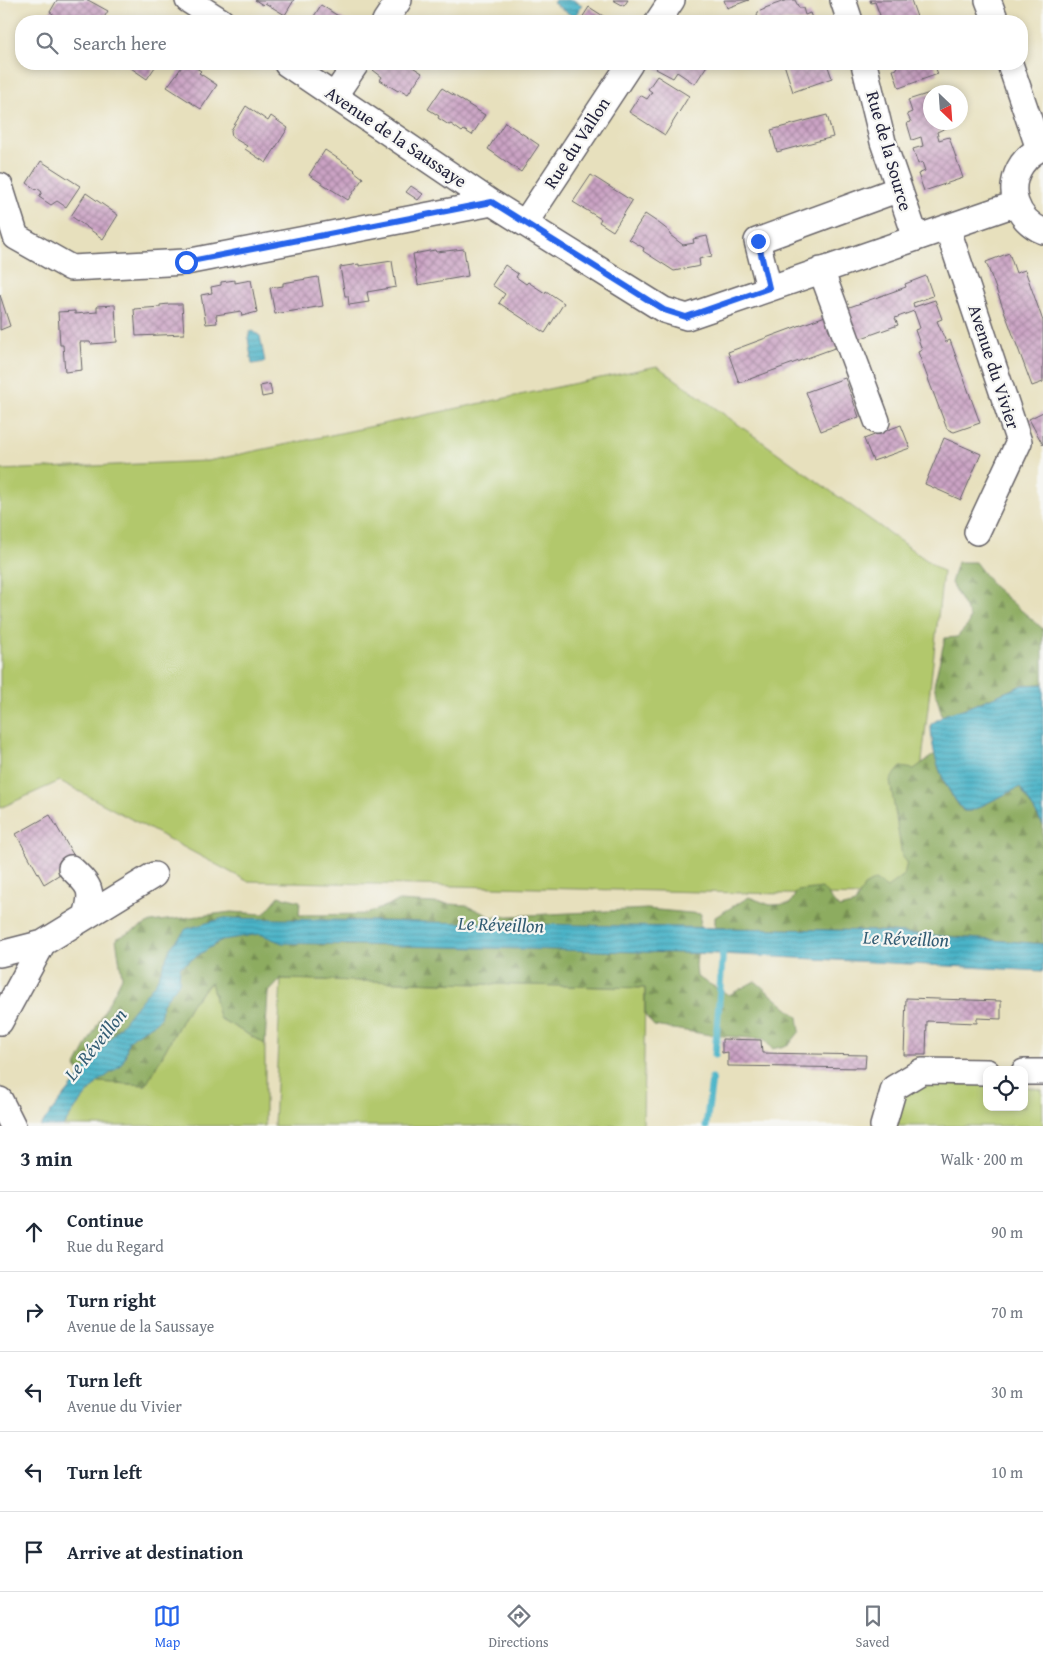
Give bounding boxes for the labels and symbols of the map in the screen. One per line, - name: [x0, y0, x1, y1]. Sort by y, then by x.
- street label: Avenue de la Saussaye: [320, 79, 473, 194]
- north arrow: [923, 85, 968, 130]
- street label: Rue de la Source: [860, 88, 919, 214]
- street label: Rue du Vallon: [537, 92, 616, 194]
- route end: [747, 230, 770, 253]
- route start: [175, 251, 198, 274]
- street label: Avenue du Vivier: [962, 301, 1027, 433]
- water label: Le Réveillon: [456, 908, 545, 940]
- water label: Le Réveillon: [861, 922, 950, 954]
- water label: Le Réveillon: [56, 1001, 133, 1087]

